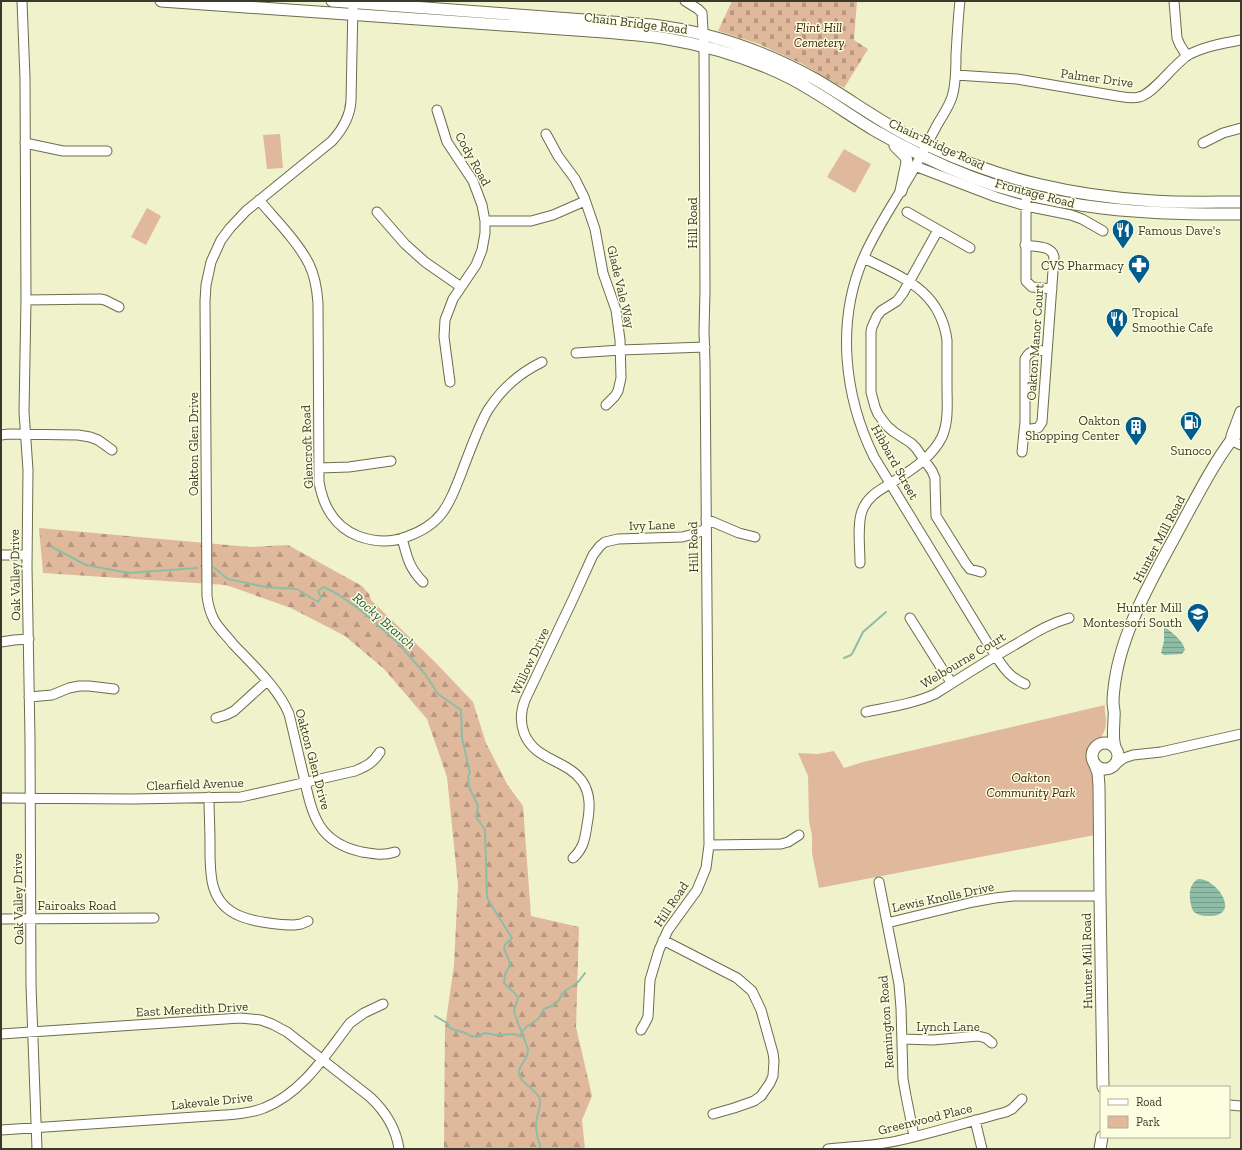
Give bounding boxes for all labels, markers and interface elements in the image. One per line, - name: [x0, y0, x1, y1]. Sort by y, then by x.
- street label: Chain Bridge Road: [583, 9, 689, 37]
- park label: Flint Hill Cemetery: [794, 20, 844, 50]
- street label: Palmer Drive: [1060, 65, 1134, 91]
- street label: Chain Bridge Road: [887, 115, 987, 173]
- street label: Cody Road: [452, 129, 494, 189]
- street label: Frontage Road: [993, 175, 1077, 211]
- street label: Hill Road: [685, 197, 700, 249]
- restaurant icon: Famous Dave's: [1110, 217, 1136, 250]
- place label: Famous Dave's: [1138, 223, 1221, 238]
- street label: Glade Vale Way: [604, 244, 638, 330]
- pharmacy icon: CVS Pharmacy: [1126, 252, 1152, 285]
- place label: CVS Pharmacy: [1041, 258, 1124, 273]
- street label: Oakton Manor Court: [1023, 283, 1047, 401]
- place label: Tropical Smoothie Cafe: [1132, 305, 1213, 335]
- restaurant icon: Tropical Smoothie Cafe: [1104, 306, 1130, 339]
- street label: Oakton Glen Drive: [186, 392, 201, 496]
- street label: Glencroft Road: [298, 405, 316, 489]
- fuel station icon: Sunoco: [1178, 409, 1204, 442]
- place label: Oakton Shopping Center: [1025, 413, 1121, 443]
- building icon: Oakton Shopping Center: [1123, 414, 1149, 447]
- street label: Hibbard Street: [868, 422, 922, 502]
- place label: Sunoco: [1170, 443, 1212, 458]
- street label: Hunter Mill Road: [1130, 493, 1188, 585]
- street label: Ivy Lane: [628, 517, 676, 533]
- street label: Hill Road: [685, 521, 701, 573]
- street label: Oak Valley Drive: [7, 529, 23, 621]
- water label: Rocky Branch: [349, 589, 419, 653]
- place label: Hunter Mill Montessori South: [1083, 600, 1183, 630]
- school or university icon: Hunter Mill Montessori South: [1185, 601, 1211, 634]
- street label: Willow Drive: [508, 625, 552, 697]
- street label: Welbourne Court: [918, 629, 1008, 691]
- street label: Oakton Glen Drive: [292, 707, 334, 811]
- park label: Oakton Community Park: [986, 770, 1076, 800]
- street label: Clearfield Avenue: [146, 775, 244, 793]
- street label: Oak Valley Drive: [10, 853, 26, 945]
- street label: Hill Road: [650, 879, 692, 929]
- street label: Lewis Knolls Drive: [891, 879, 995, 915]
- street label: Fairoaks Road: [38, 898, 116, 913]
- street label: Hunter Mill Road: [1079, 913, 1095, 1009]
- street label: Remington Road: [875, 975, 897, 1069]
- street label: East Meredith Drive: [135, 999, 249, 1019]
- street label: Lynch Lane: [916, 1019, 980, 1034]
- legend: [1100, 1086, 1230, 1138]
- street label: Lakevale Drive: [171, 1089, 253, 1113]
- text: Road: [1136, 1095, 1162, 1109]
- street label: Greenwood Place: [876, 1100, 974, 1138]
- text: Park: [1136, 1115, 1161, 1129]

